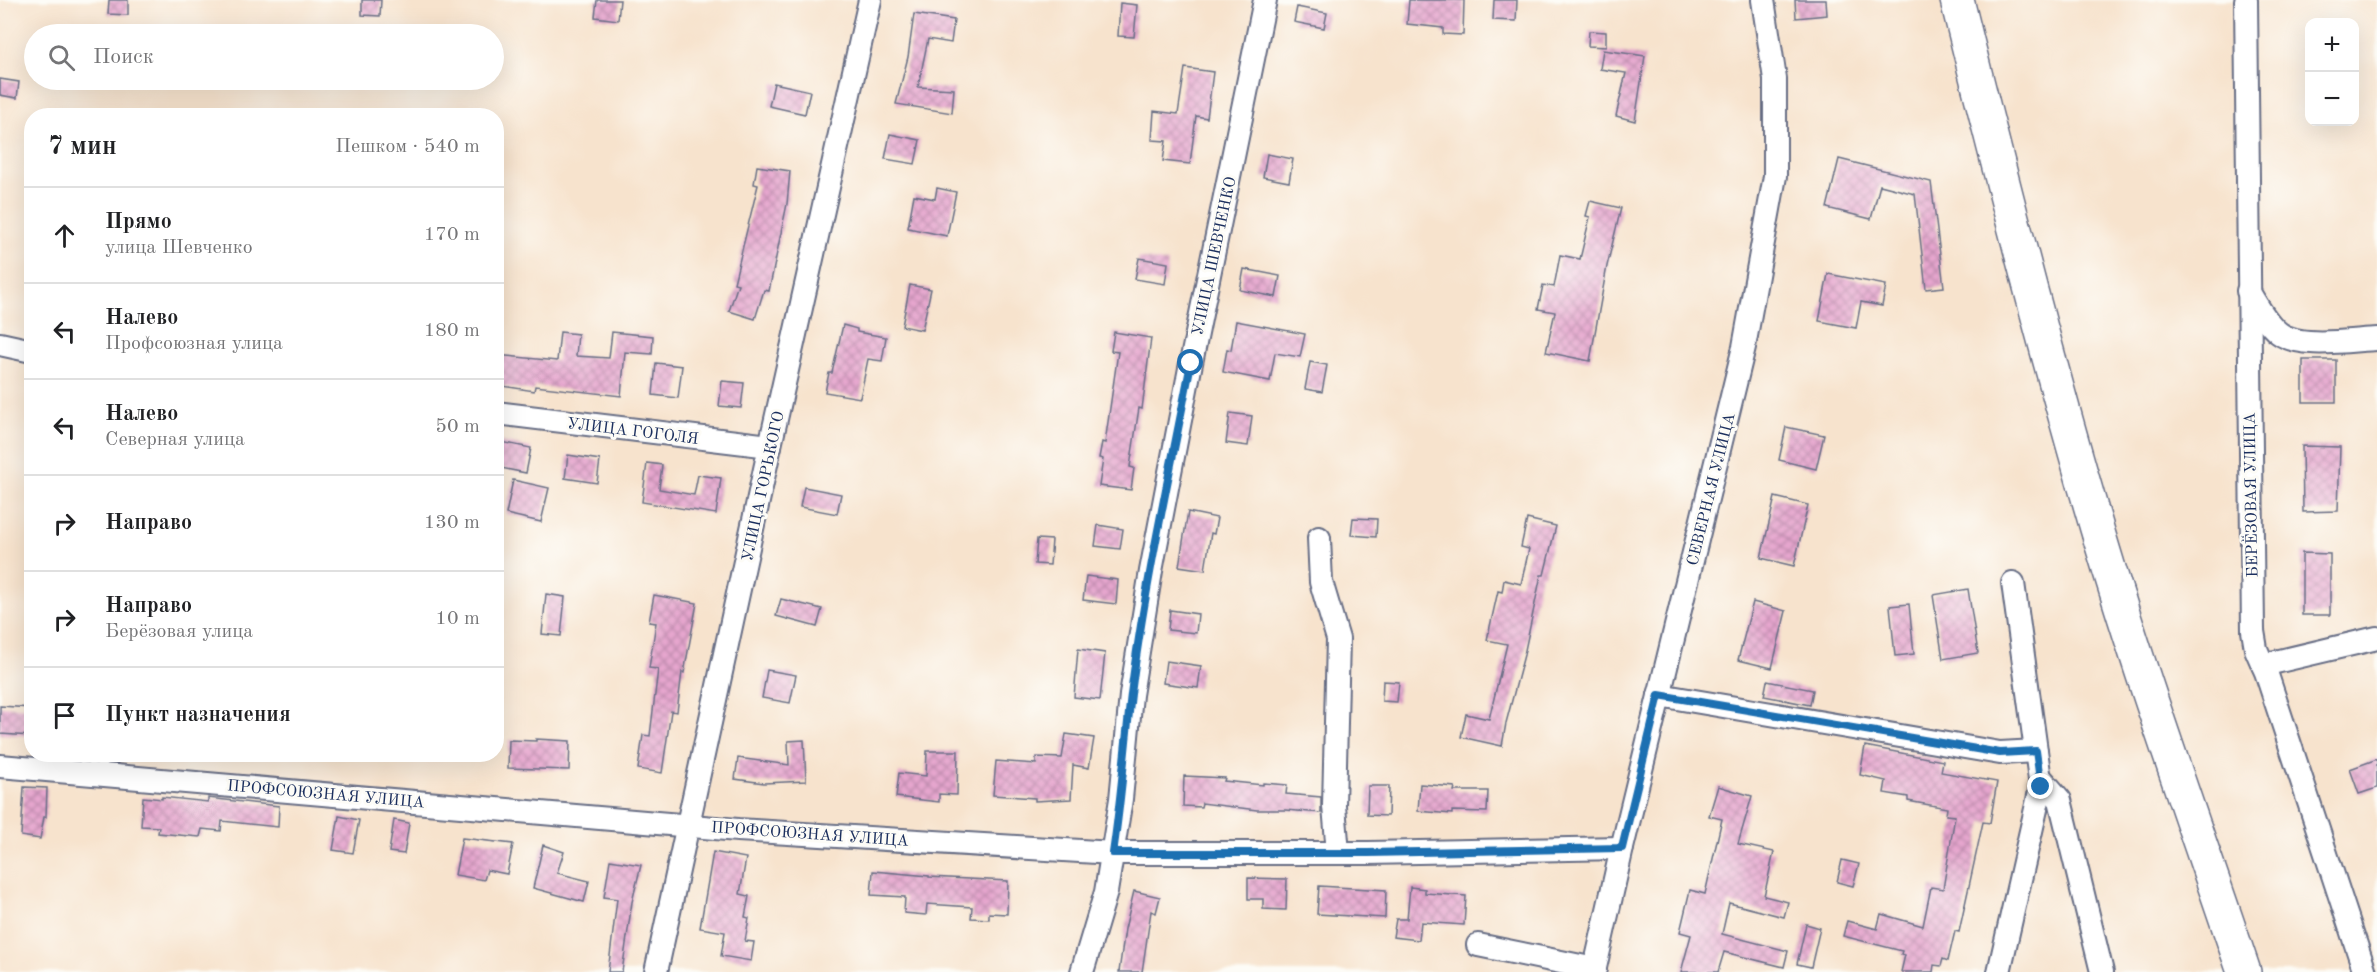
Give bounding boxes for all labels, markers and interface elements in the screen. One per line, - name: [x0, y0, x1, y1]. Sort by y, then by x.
- map controls: [2305, 18, 2359, 126]
- button: +: [2305, 18, 2359, 72]
- search box: [24, 24, 504, 90]
- icon: search: [45, 41, 78, 74]
- text: Поиск: [93, 46, 154, 68]
- button: −: [2305, 72, 2359, 126]
- text: 7 мин: [48, 134, 117, 160]
- text: Пешком · 540 m: [335, 137, 480, 157]
- street label: УЛИЦА ШЕВЧЕНКО: [1190, 175, 1240, 337]
- text: Прямо: [105, 211, 172, 233]
- icon: ahead: [48, 219, 81, 252]
- text: 170 m: [424, 225, 480, 245]
- text: улица Шевченко: [105, 238, 253, 258]
- text: Налево: [105, 307, 178, 329]
- icon: left: [48, 315, 81, 348]
- text: 180 m: [424, 321, 480, 341]
- text: Профсоюзная улица: [105, 334, 283, 354]
- route start: [1177, 349, 1203, 375]
- text: Налево: [105, 403, 178, 425]
- street label: УЛИЦА ГОРЬКОГО: [740, 410, 788, 563]
- icon: left: [48, 411, 81, 444]
- street label: СЕВЕРНАЯ УЛИЦА: [1685, 411, 1739, 567]
- street label: БЕРЁЗОВАЯ УЛИЦА: [2239, 412, 2261, 578]
- street label: УЛИЦА ГОГОЛЯ: [566, 416, 699, 448]
- text: 50 m: [435, 417, 480, 437]
- text: Северная улица: [105, 430, 245, 450]
- icon: right: [48, 507, 81, 540]
- text: Направо: [105, 512, 192, 534]
- text: 130 m: [424, 513, 480, 533]
- text: Направо: [105, 595, 192, 617]
- icon: right: [48, 603, 81, 636]
- text: 10 m: [435, 609, 480, 629]
- text: Берёзовая улица: [105, 622, 253, 642]
- icon: arrive: [48, 699, 81, 732]
- text: Пункт назначения: [105, 704, 291, 726]
- route end: [2027, 773, 2053, 799]
- street label: ПРОФСОЮЗНАЯ УЛИЦА: [226, 778, 425, 812]
- street label: ПРОФСОЮЗНАЯ УЛИЦА: [710, 820, 909, 850]

